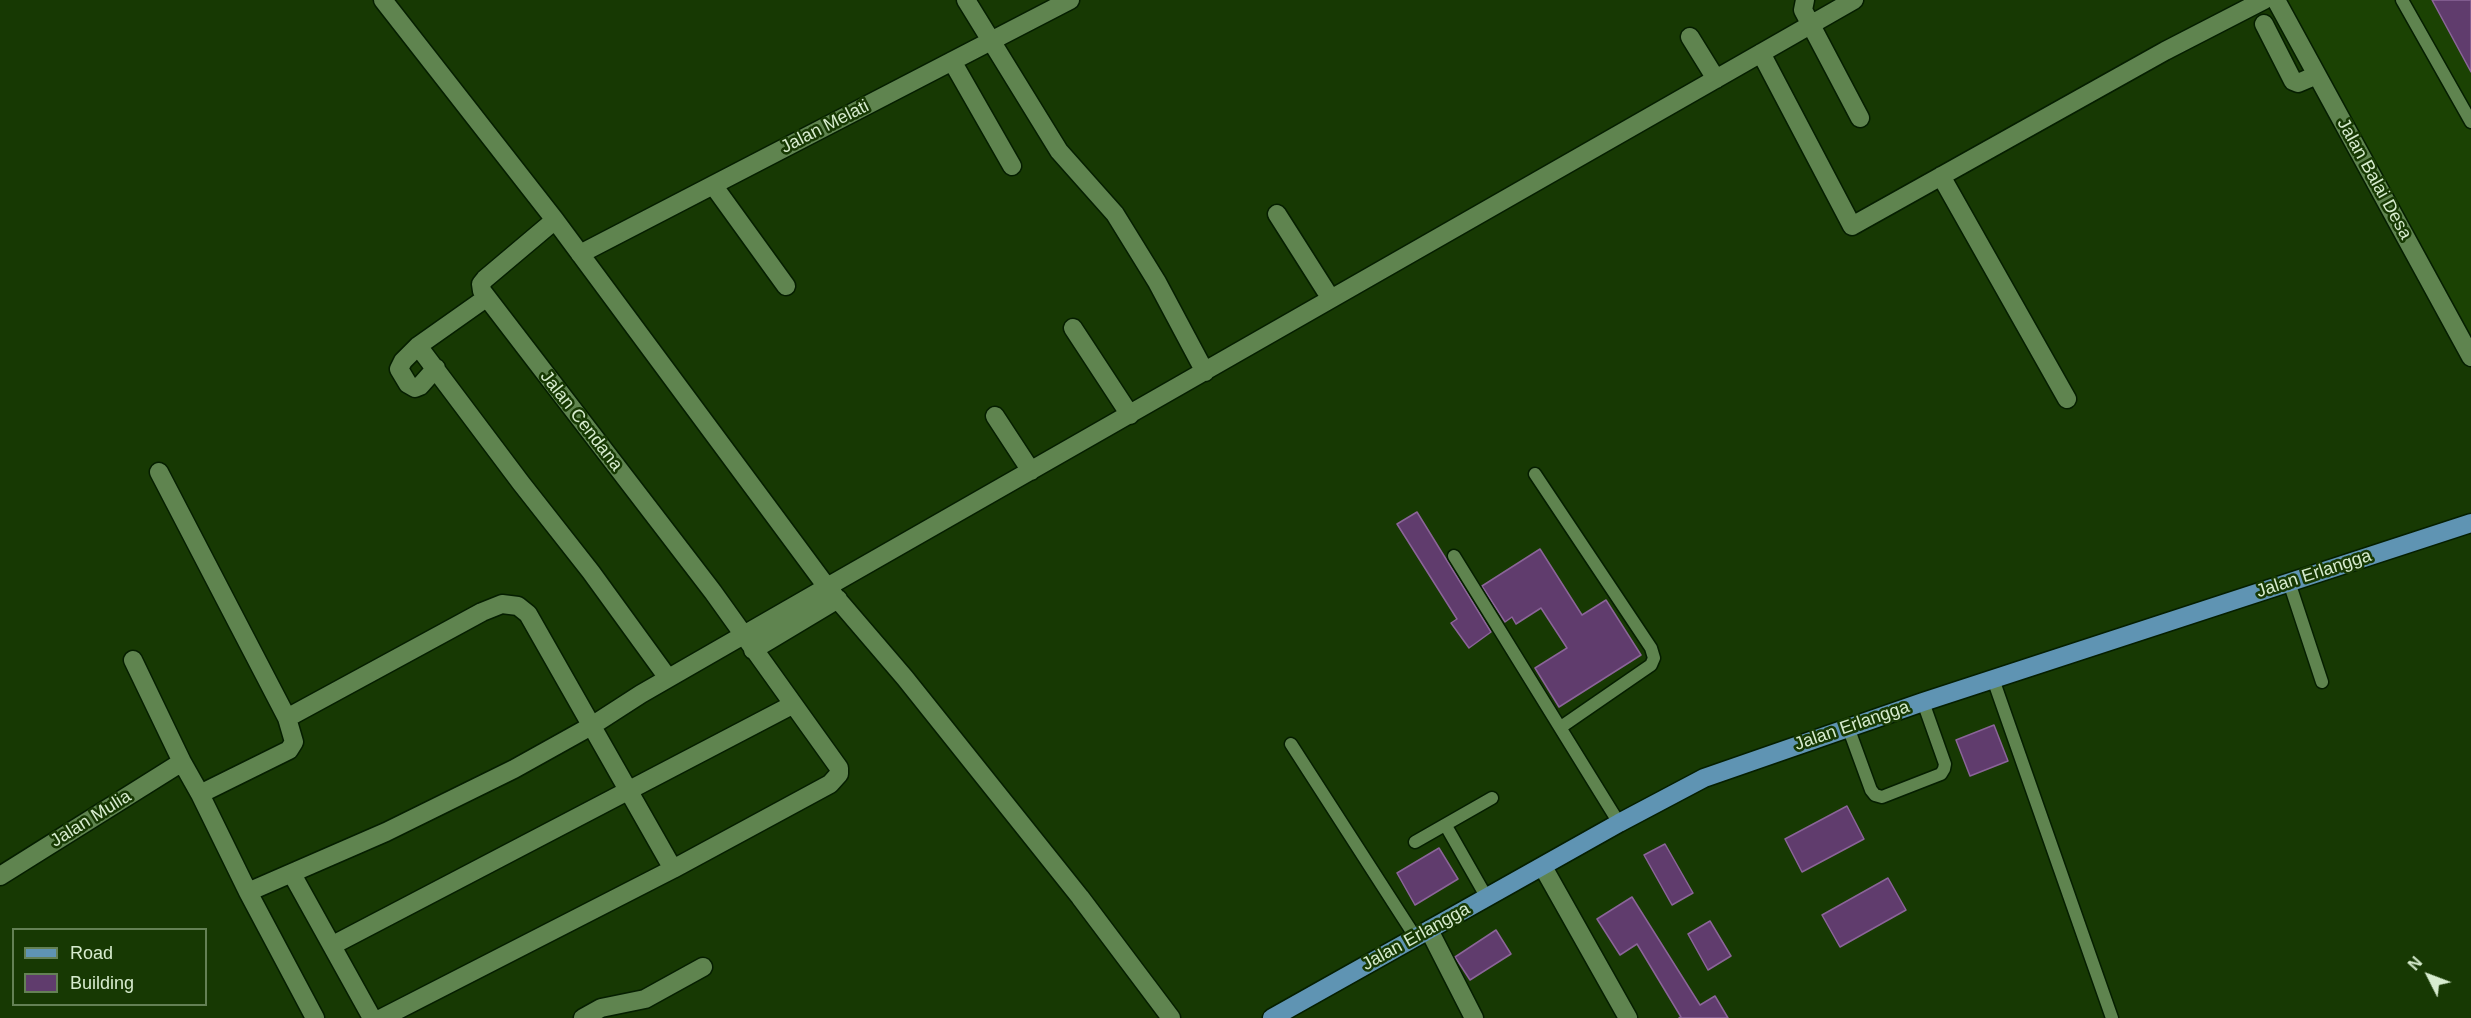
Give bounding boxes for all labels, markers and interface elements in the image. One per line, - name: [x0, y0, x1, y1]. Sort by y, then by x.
- street label: Jalan Melati: [777, 96, 873, 158]
- street label: Jalan Balai Desa: [2332, 115, 2416, 243]
- street label: Jalan Cendana: [535, 367, 627, 475]
- street label: Jalan Erlangga: [2254, 545, 2374, 603]
- street label: Jalan Erlangga: [1792, 696, 1912, 756]
- street label: Jalan Mulia: [47, 786, 135, 852]
- street label: Jalan Erlangga: [1358, 898, 1474, 976]
- legend: [12, 928, 207, 1006]
- text: Road: [70, 943, 113, 963]
- north arrow: [2399, 946, 2459, 1006]
- text: N: [2405, 954, 2425, 974]
- text: Building: [70, 973, 134, 993]

